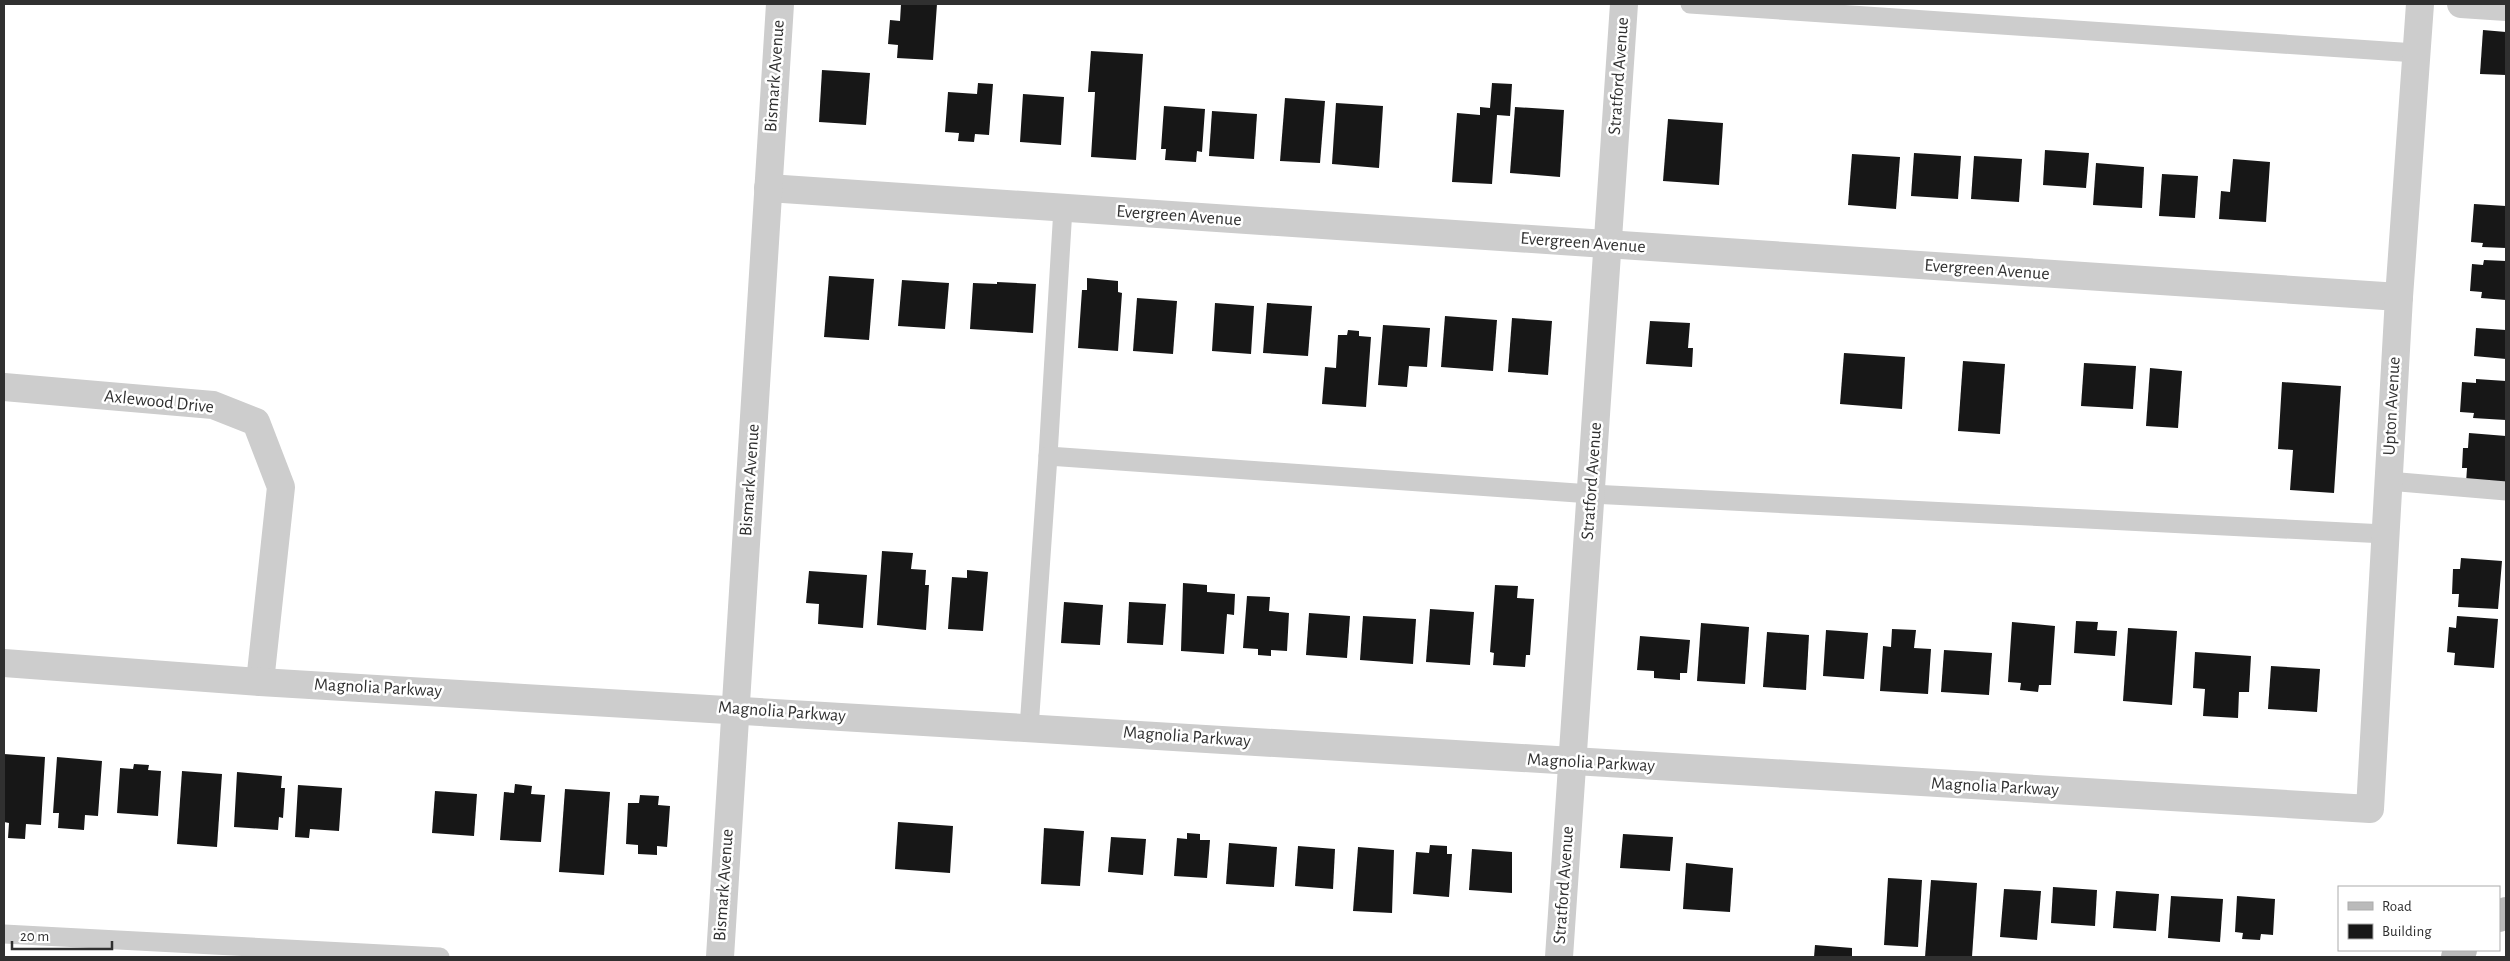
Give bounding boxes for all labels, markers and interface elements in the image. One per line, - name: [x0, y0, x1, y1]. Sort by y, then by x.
- street label: Stratford Avenue: [1606, 16, 1632, 136]
- street label: Bismark Avenue: [762, 19, 788, 133]
- street label: Evergreen Avenue: [1116, 203, 1242, 229]
- street label: Evergreen Avenue: [1520, 230, 1646, 256]
- street label: Evergreen Avenue: [1924, 257, 2050, 283]
- street label: Upton Avenue: [2380, 356, 2404, 456]
- street label: Axlewood Drive: [103, 387, 215, 417]
- street label: Stratford Avenue: [1579, 421, 1605, 541]
- street label: Bismark Avenue: [737, 423, 763, 537]
- street label: Magnolia Parkway: [314, 676, 443, 700]
- street label: Magnolia Parkway: [718, 699, 847, 725]
- street label: Magnolia Parkway: [1123, 724, 1252, 750]
- street label: Magnolia Parkway: [1527, 751, 1656, 775]
- street label: Magnolia Parkway: [1931, 775, 2060, 799]
- street label: Stratford Avenue: [1551, 825, 1577, 945]
- street label: Bismark Avenue: [711, 828, 737, 942]
- legend: [2338, 886, 2500, 951]
- text: Road: [2382, 899, 2412, 914]
- scale bar: [12, 918, 112, 950]
- text: Building: [2382, 924, 2432, 939]
- text: 20 m: [20, 929, 49, 944]

